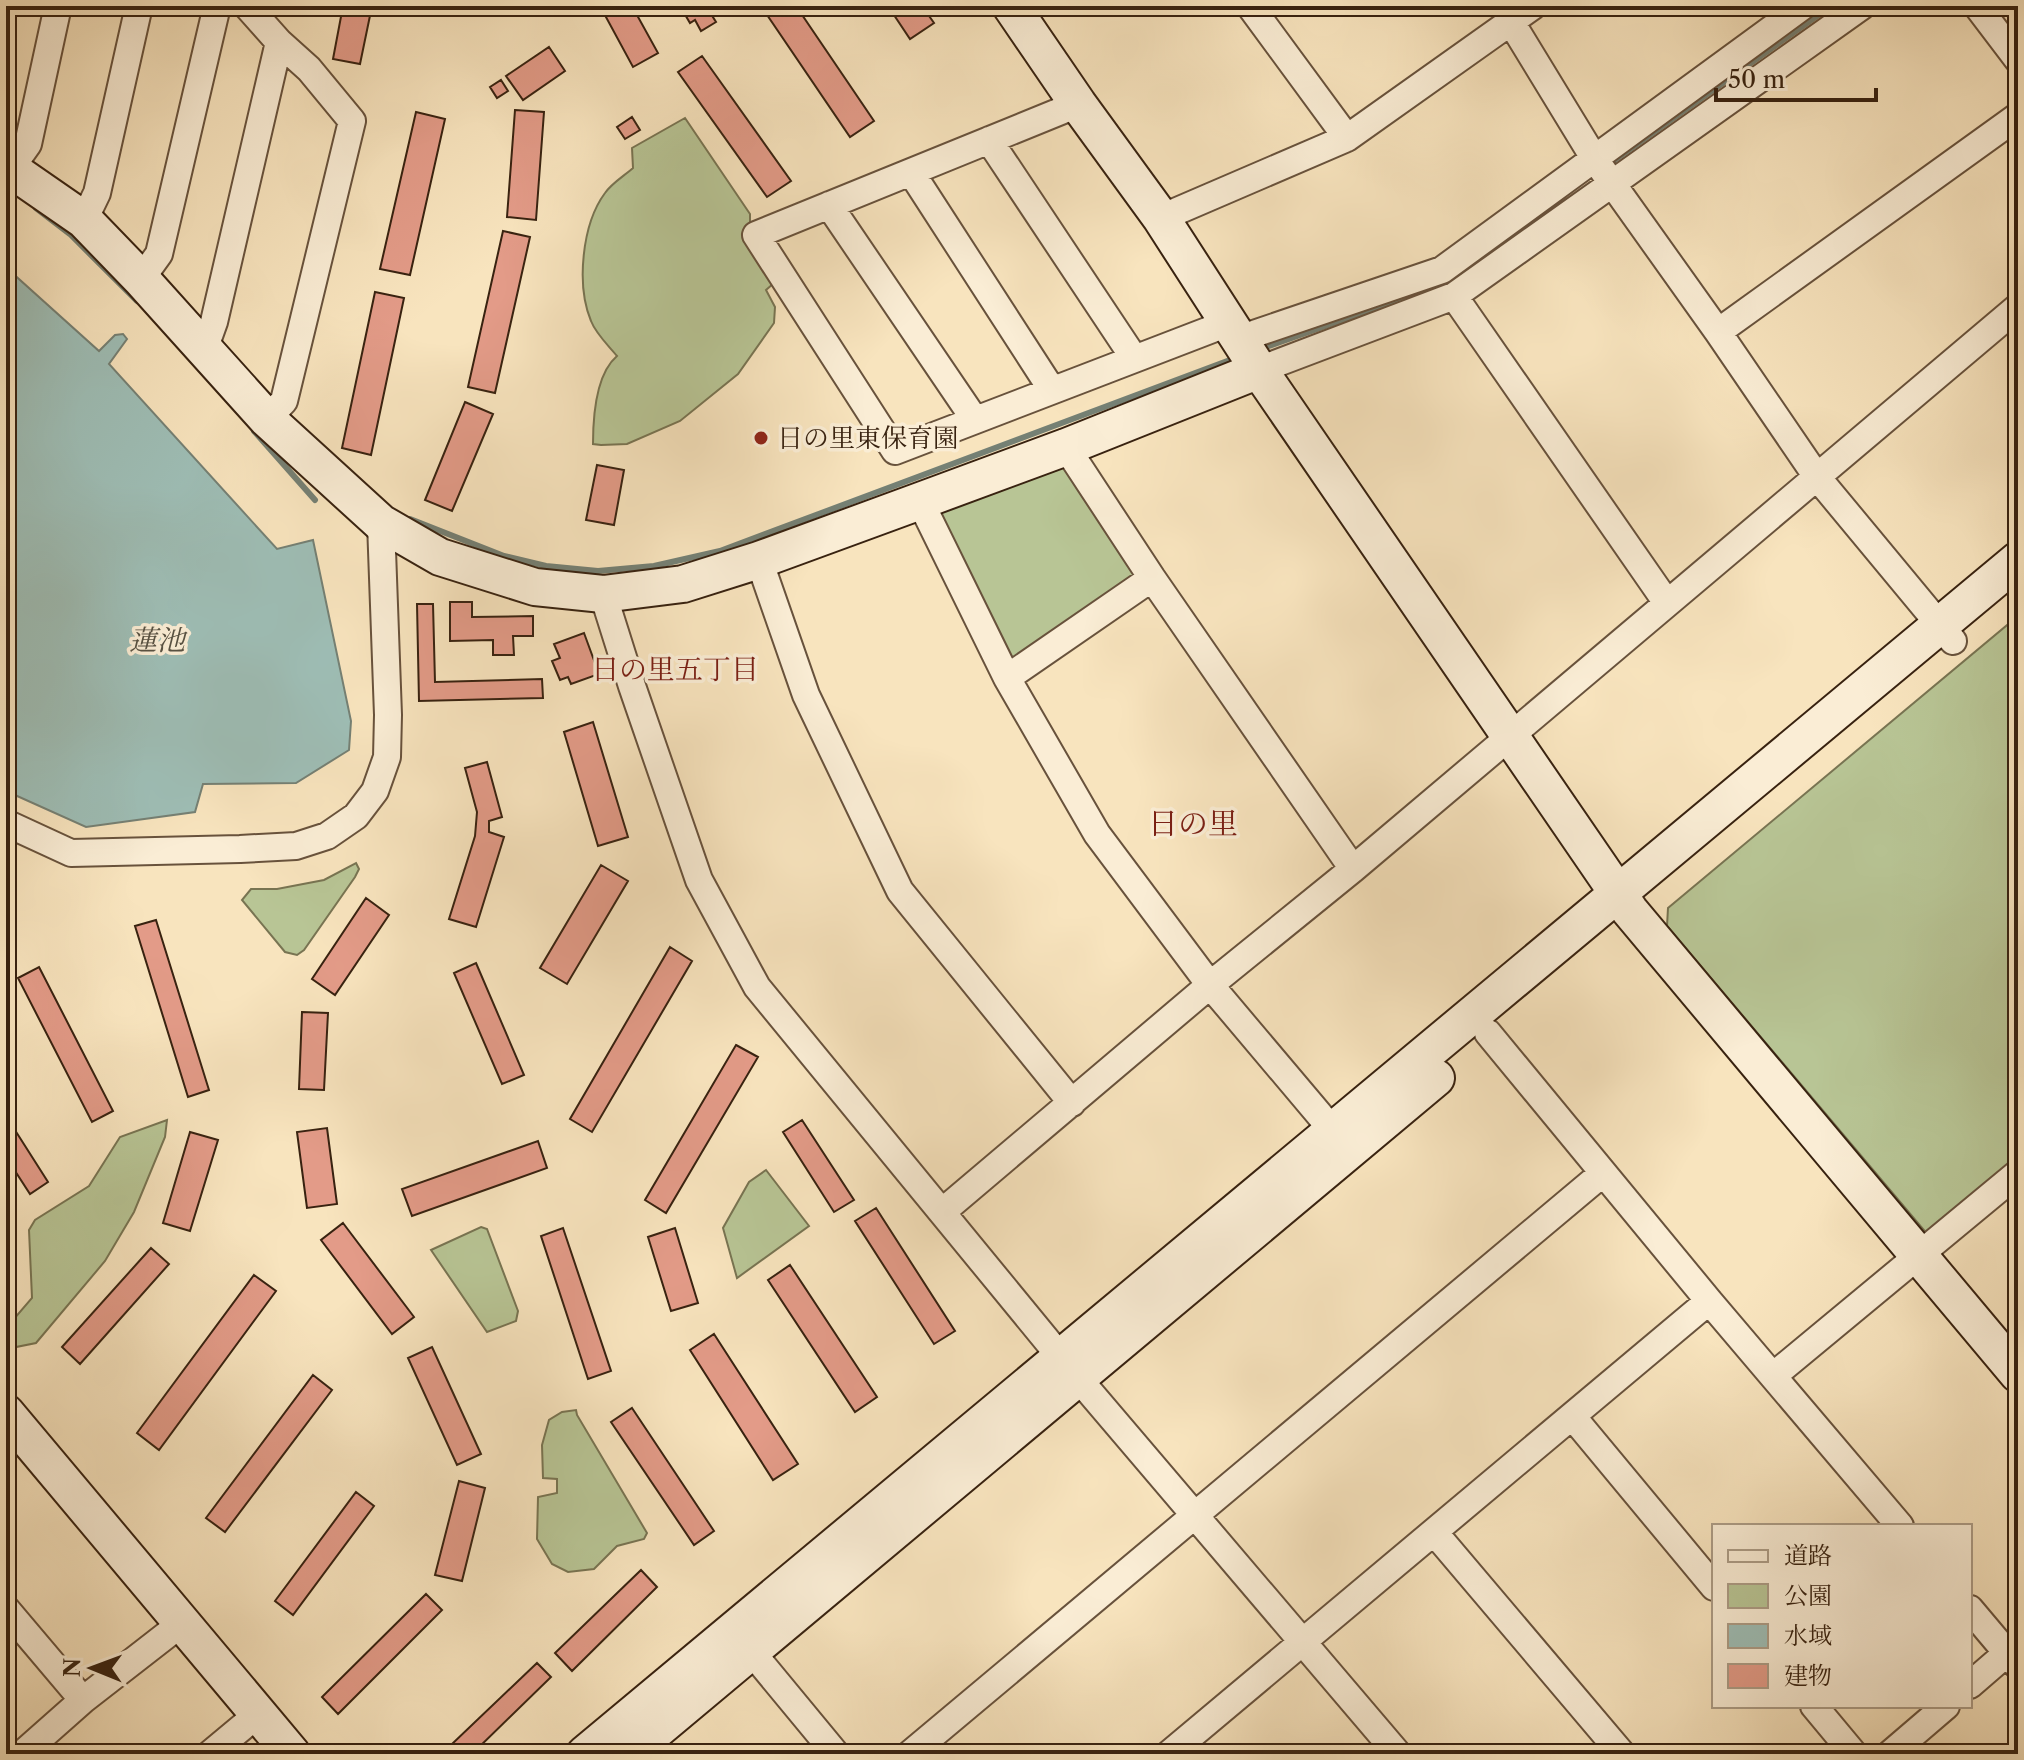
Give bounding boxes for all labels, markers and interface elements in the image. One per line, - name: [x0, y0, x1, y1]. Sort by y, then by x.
- scale bar: [1716, 52, 1876, 102]
- text: 50 m: [1728, 65, 1785, 94]
- place label: 日の里東保育園: [777, 422, 959, 454]
- marker: 日の里東保育園: [752, 429, 770, 447]
- water label: 蓮池: [129, 623, 188, 657]
- district label: 日の里五丁目: [591, 652, 759, 686]
- district label: 日の里: [1148, 805, 1238, 842]
- legend: [1712, 1524, 1972, 1708]
- text: 道路: [1784, 1541, 1832, 1570]
- text: 公園: [1784, 1581, 1832, 1610]
- text: 水域: [1784, 1621, 1832, 1650]
- north arrow: [52, 1628, 132, 1708]
- text: N: [59, 1658, 86, 1677]
- text: 建物: [1784, 1661, 1832, 1690]

